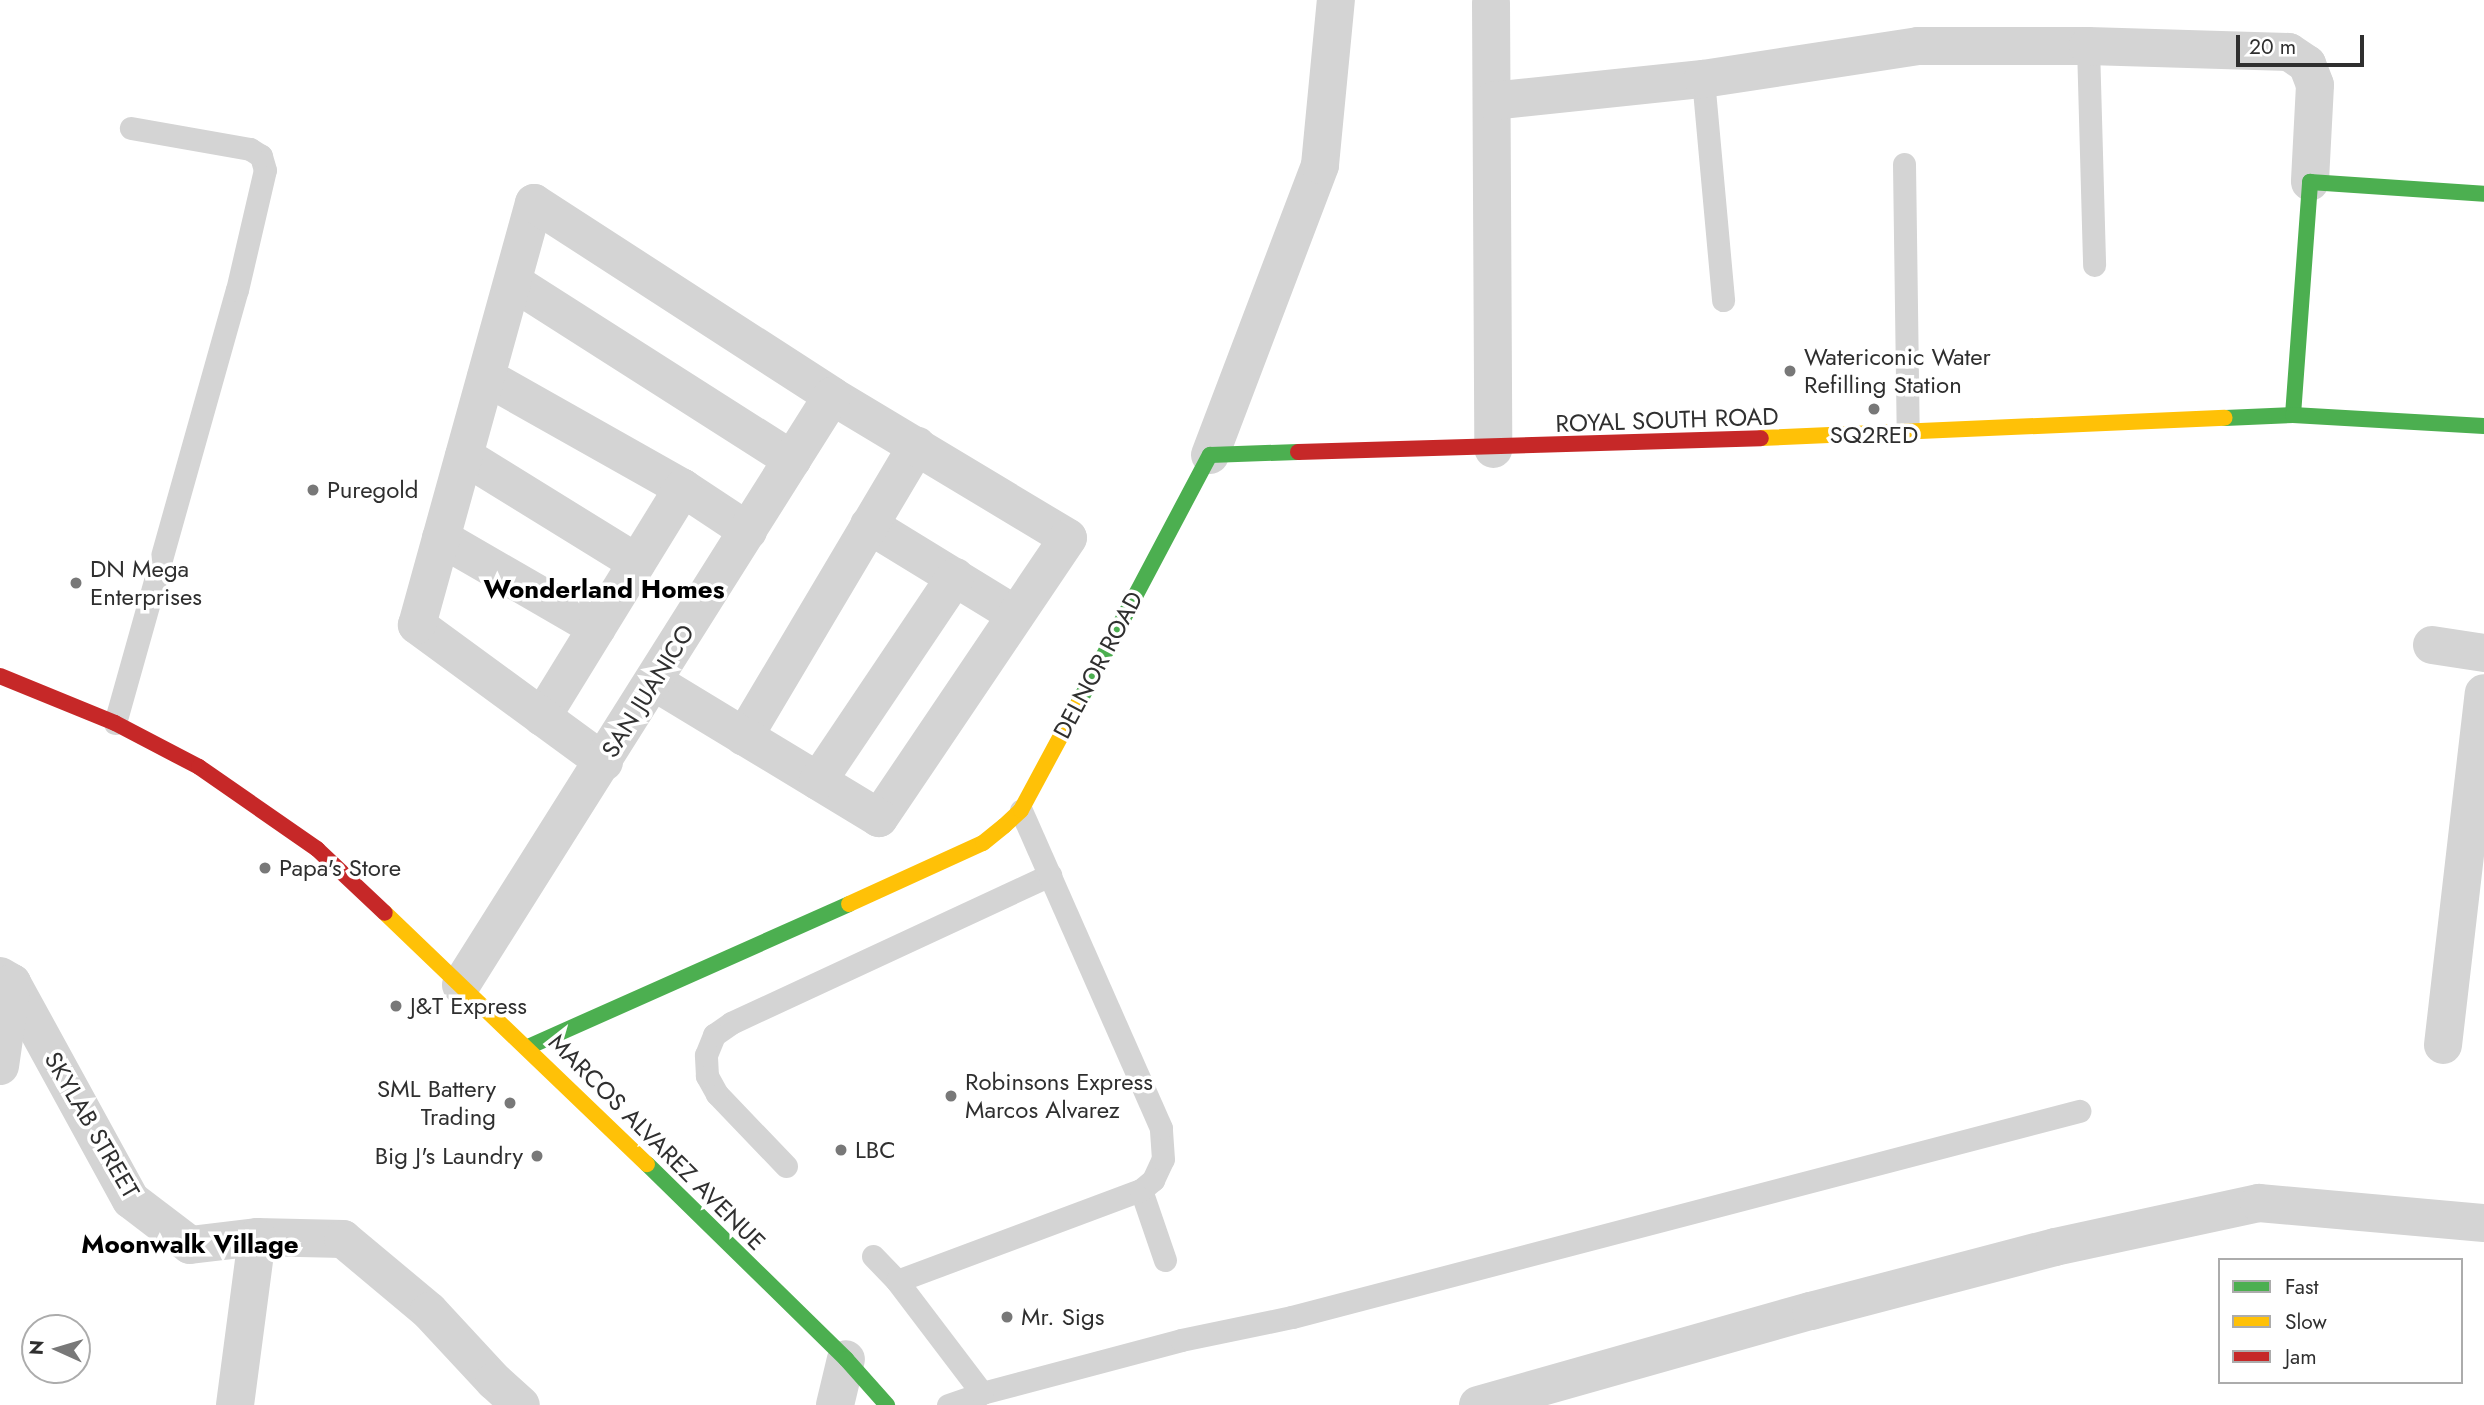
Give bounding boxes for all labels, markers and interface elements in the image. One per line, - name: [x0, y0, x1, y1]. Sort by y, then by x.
- scale bar: [2239, 21, 2367, 65]
- text: 20 m: [2249, 32, 2296, 62]
- place label: Watericonic Water Refilling Station: [1804, 343, 1991, 399]
- marker: Watericonic Water Refilling Station: [1782, 363, 1798, 379]
- marker: SQ2RED: [1866, 401, 1882, 417]
- street label: ROYAL SOUTH ROAD: [1555, 402, 1779, 438]
- place label: SQ2RED: [1830, 421, 1918, 449]
- place label: Puregold: [327, 476, 418, 504]
- marker: Puregold: [305, 482, 321, 498]
- place label: DN Mega Enterprises: [90, 555, 202, 611]
- district label: Wonderland Homes: [483, 574, 725, 606]
- marker: DN Mega Enterprises: [68, 575, 84, 591]
- street label: DELNOR ROAD: [1047, 587, 1149, 743]
- street label: SAN JUANICO: [596, 619, 700, 763]
- place label: Papa's Store: [279, 854, 401, 882]
- marker: Papa's Store: [257, 860, 273, 876]
- place label: J&T Express: [410, 992, 527, 1020]
- marker: J&T Express: [388, 998, 404, 1014]
- street label: MARCOS ALVAREZ AVENUE: [543, 1028, 771, 1256]
- street label: SKYLAB STREET: [38, 1047, 146, 1203]
- place label: Robinsons Express Marcos Alvarez: [965, 1068, 1153, 1124]
- place label: SML Battery Trading: [377, 1075, 496, 1131]
- marker: Robinsons Express Marcos Alvarez: [943, 1088, 959, 1104]
- marker: SML Battery Trading: [502, 1095, 518, 1111]
- place label: LBC: [855, 1136, 896, 1164]
- place label: Big J's Laundry: [375, 1142, 523, 1170]
- marker: LBC: [833, 1142, 849, 1158]
- marker: Big J's Laundry: [529, 1148, 545, 1164]
- district label: Moonwalk Village: [81, 1229, 299, 1261]
- legend: [2218, 1258, 2463, 1384]
- text: Fast: [2285, 1272, 2318, 1302]
- place label: Mr. Sigs: [1021, 1303, 1104, 1331]
- text: Slow: [2285, 1307, 2327, 1337]
- marker: Mr. Sigs: [999, 1309, 1015, 1325]
- north arrow: [21, 1314, 91, 1384]
- text: N: [23, 1339, 51, 1356]
- text: Jam: [2285, 1342, 2317, 1372]

